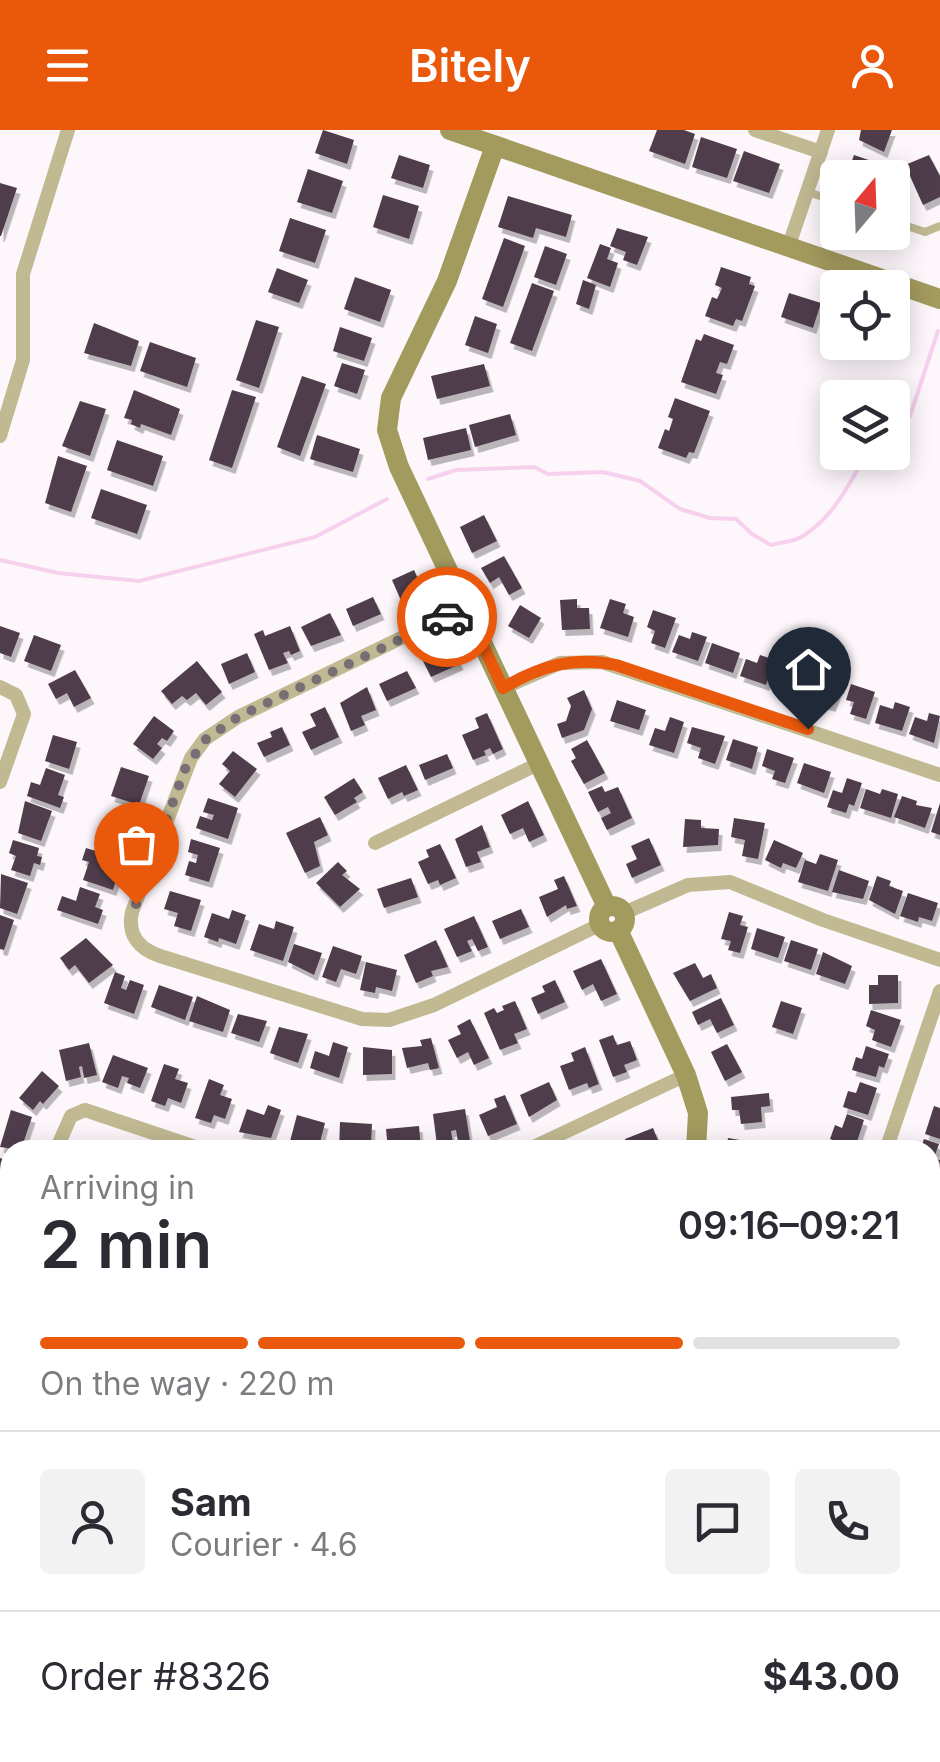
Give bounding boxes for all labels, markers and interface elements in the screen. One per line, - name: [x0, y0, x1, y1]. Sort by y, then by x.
- icon: menu: [40, 38, 95, 93]
- text: Bitely: [409, 38, 531, 93]
- icon: person: [845, 38, 900, 93]
- north arrow: [820, 160, 910, 250]
- map controls: [820, 160, 910, 470]
- button: locate: [820, 270, 910, 360]
- button: layers: [820, 380, 910, 470]
- courier: [397, 567, 497, 667]
- icon: car: [420, 590, 475, 645]
- pin: [766, 627, 851, 730]
- icon: home: [781, 642, 836, 697]
- pin: [94, 802, 179, 905]
- icon: bag: [109, 817, 164, 872]
- text: Arriving in: [40, 1168, 195, 1207]
- text: 09:16–09:21: [678, 1202, 900, 1248]
- text: 2 min: [40, 1205, 212, 1284]
- text: On the way · 220 m: [40, 1364, 335, 1403]
- button: person: [40, 1469, 145, 1574]
- button: chat: [665, 1469, 770, 1574]
- button: phone: [795, 1469, 900, 1574]
- text: Sam: [170, 1479, 252, 1525]
- text: Courier · 4.6: [170, 1525, 358, 1564]
- text: Order #8326: [40, 1653, 271, 1699]
- text: $43.00: [763, 1653, 900, 1699]

